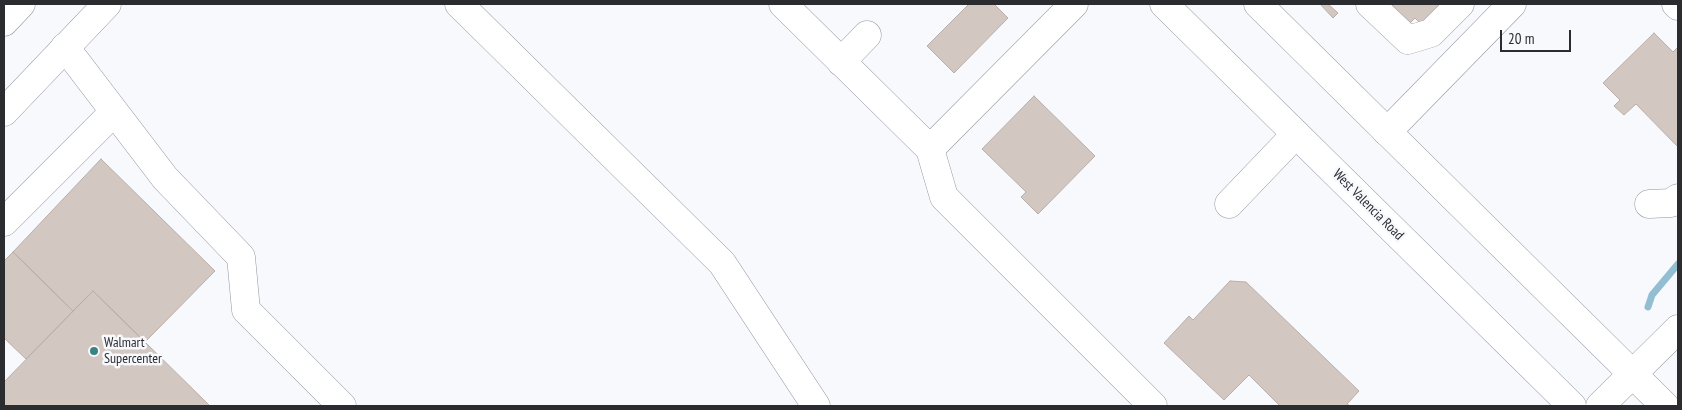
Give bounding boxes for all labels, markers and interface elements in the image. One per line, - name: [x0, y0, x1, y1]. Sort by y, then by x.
- scale bar: [1502, 20, 1573, 52]
- text: 20 m: [1508, 29, 1534, 48]
- street label: West Valencia Road: [1329, 166, 1407, 244]
- place label: Walmart Supercenter: [104, 335, 162, 368]
- marker: Walmart Supercenter: [88, 345, 100, 357]

